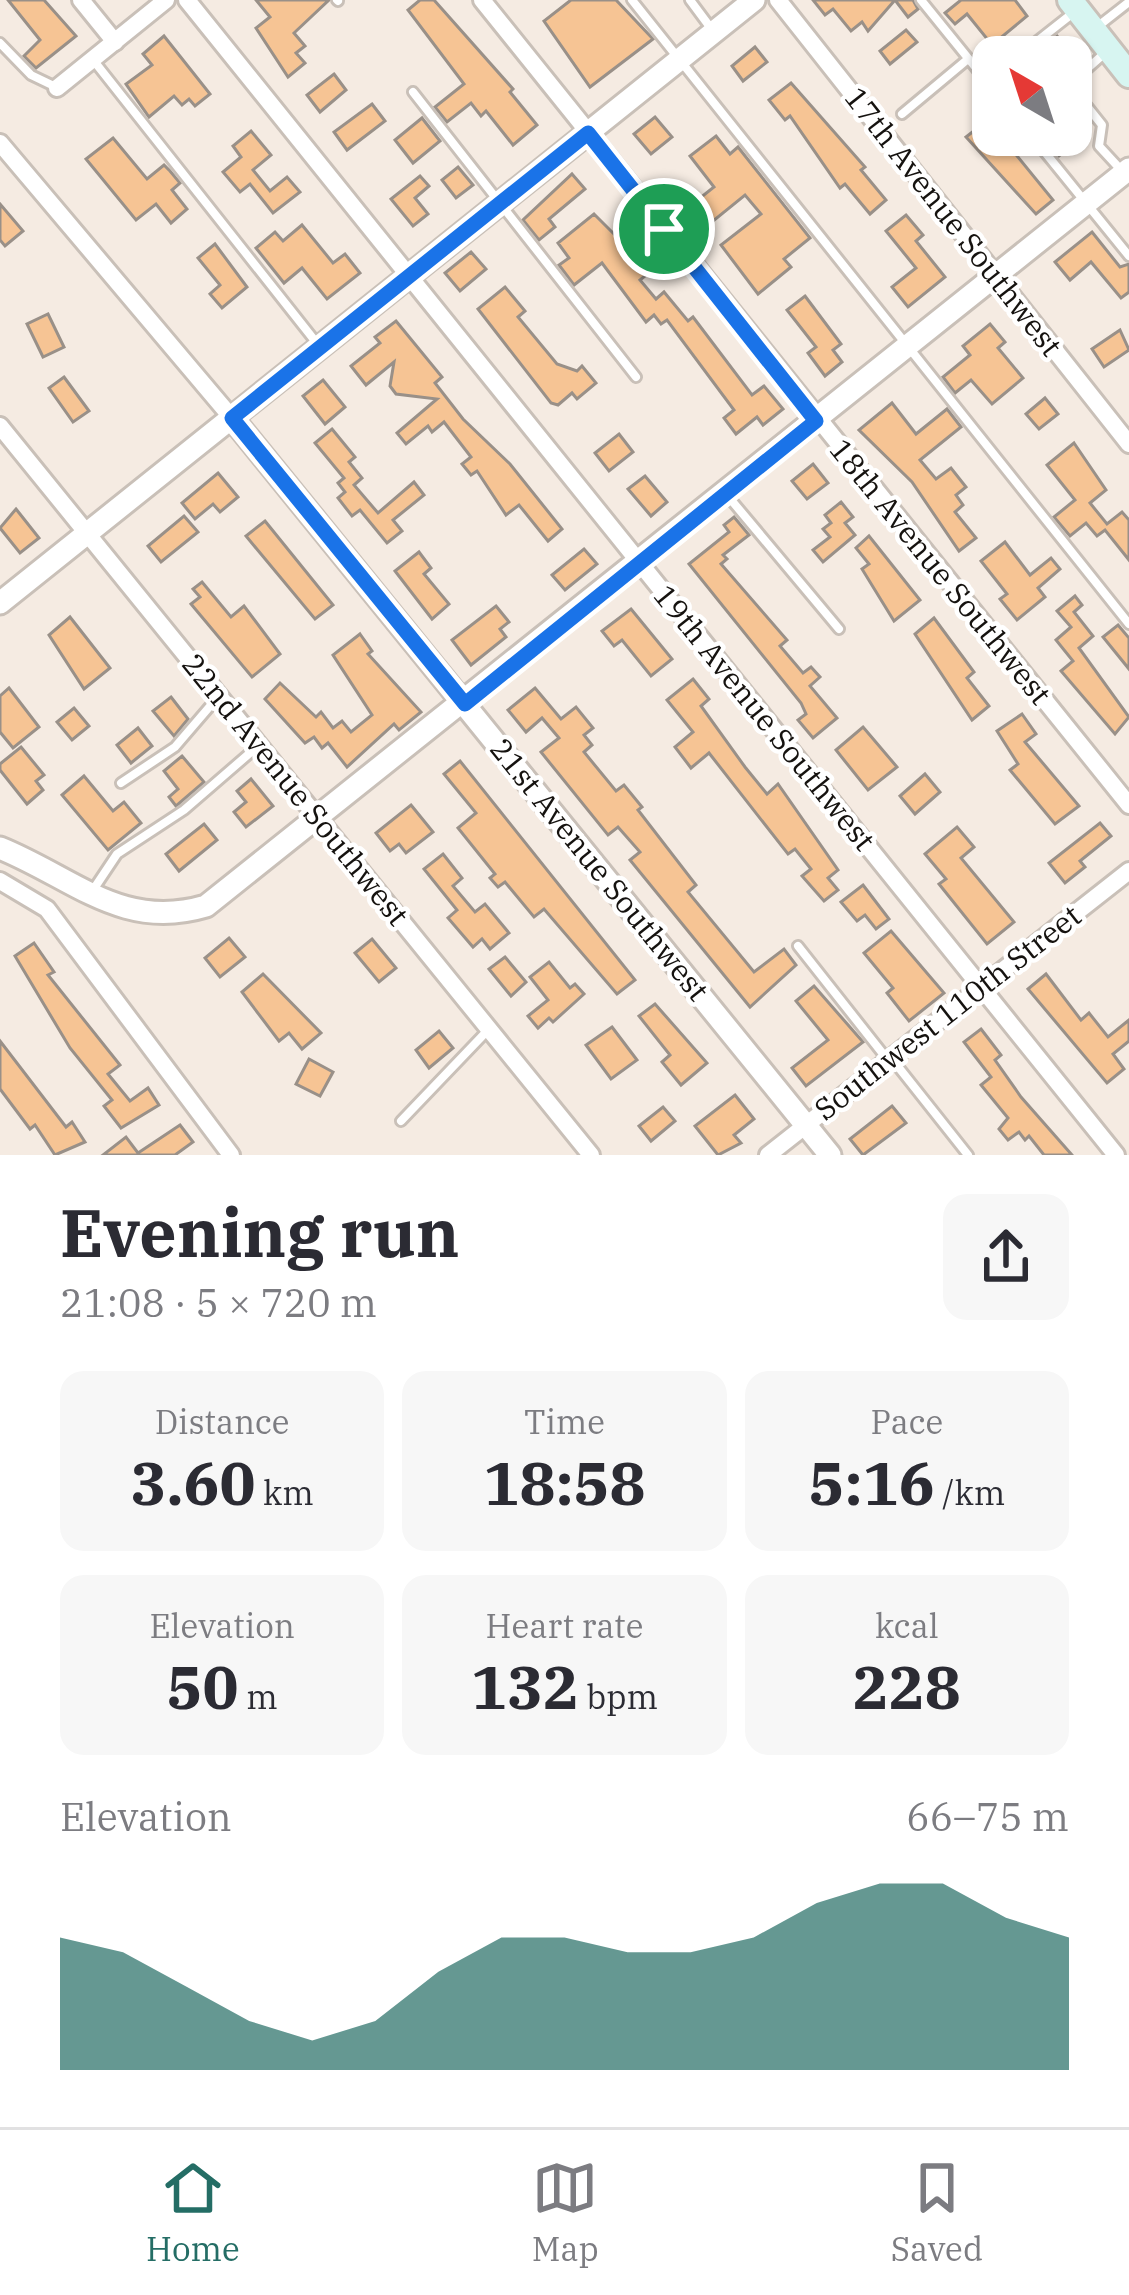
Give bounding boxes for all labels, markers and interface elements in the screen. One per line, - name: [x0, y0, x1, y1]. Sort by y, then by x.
- north arrow: [972, 36, 1092, 156]
- map controls: [972, 36, 1092, 156]
- street label: 17th Avenue Southwest: [837, 79, 1071, 364]
- pin: [613, 178, 715, 280]
- icon: arrive: [631, 196, 697, 262]
- street label: 18th Avenue Southwest: [822, 430, 1060, 712]
- street label: 19th Avenue Southwest: [646, 576, 884, 858]
- street label: 22nd Avenue Southwest: [174, 645, 418, 933]
- street label: 21st Avenue Southwest: [482, 730, 718, 1008]
- street label: Southwest 110th Street: [806, 896, 1088, 1128]
- text: Evening run: [60, 1189, 459, 1275]
- button: share: [943, 1194, 1069, 1320]
- text: 21:08 · 5 × 720 m: [60, 1277, 377, 1328]
- text: Distance: [155, 1400, 290, 1443]
- text: Time: [524, 1400, 605, 1443]
- text: Pace: [871, 1400, 943, 1443]
- text: 3.60: [131, 1443, 255, 1522]
- text: 18:58: [483, 1443, 646, 1522]
- text: 5:16: [809, 1443, 935, 1522]
- text: km: [255, 1471, 314, 1514]
- text: /km: [935, 1471, 1005, 1514]
- text: Elevation: [149, 1604, 295, 1647]
- text: Heart rate: [486, 1604, 643, 1647]
- text: kcal: [875, 1604, 939, 1647]
- text: 50: [167, 1647, 239, 1726]
- text: 132: [471, 1647, 579, 1726]
- text: 228: [853, 1647, 961, 1726]
- text: m: [239, 1675, 278, 1718]
- text: bpm: [579, 1675, 658, 1718]
- text: Elevation: [60, 1791, 232, 1842]
- text: 66–75 m: [906, 1791, 1069, 1842]
- tab: Home: [146, 2155, 240, 2270]
- tab: Map: [532, 2155, 599, 2270]
- tab: Saved: [891, 2155, 983, 2270]

